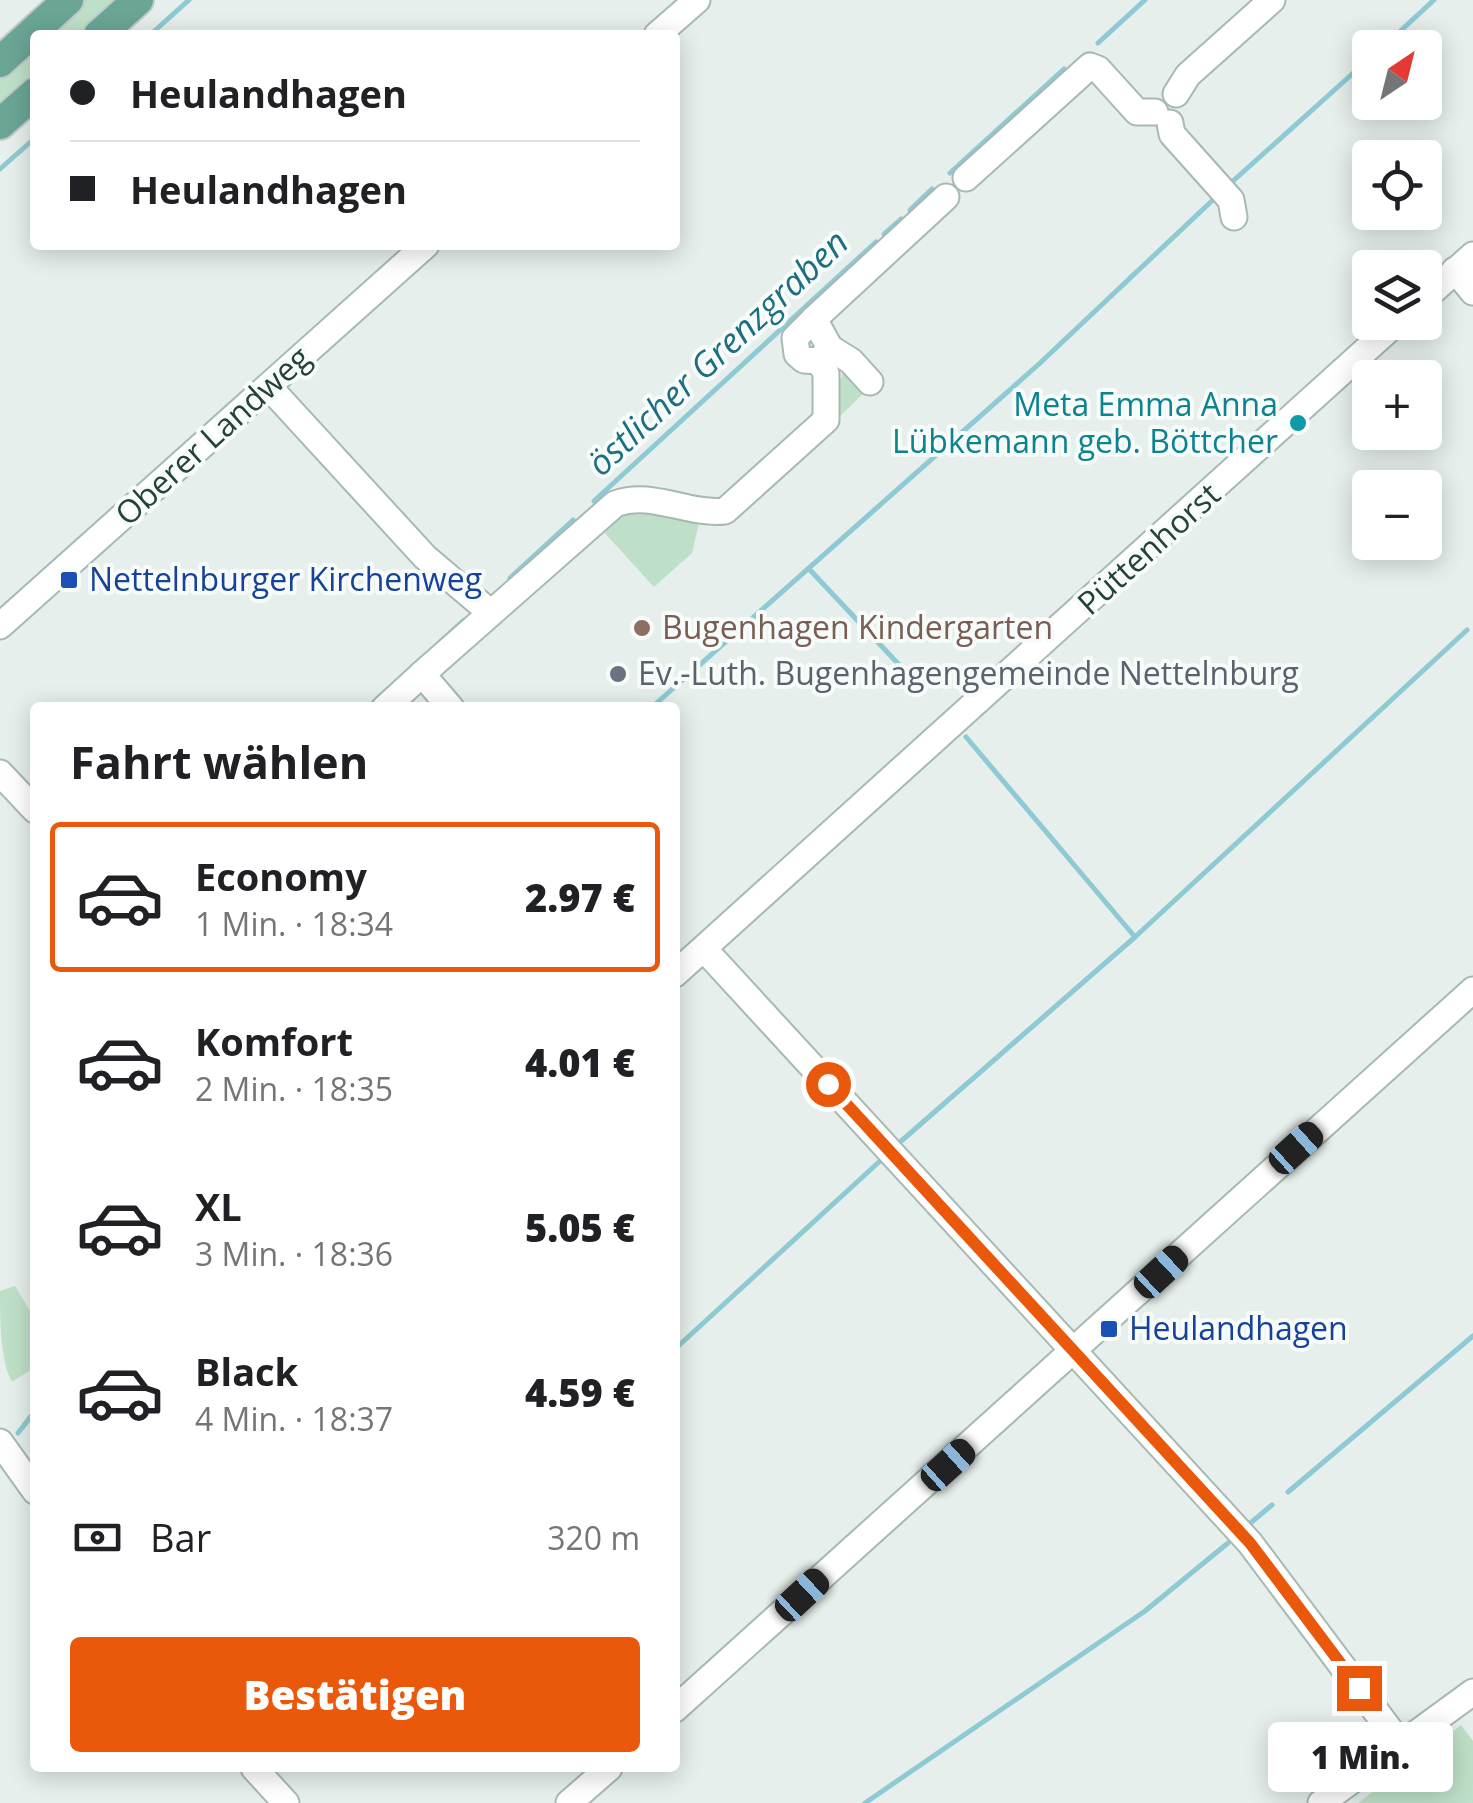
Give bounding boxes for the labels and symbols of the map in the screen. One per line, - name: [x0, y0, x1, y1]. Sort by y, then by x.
- north arrow: [1352, 30, 1442, 120]
- water label: östlicher Grenzgraben: [576, 219, 858, 485]
- street label: Oberer Landweg: [105, 336, 319, 534]
- place label: Meta Emma Anna Lübkemann geb. Böttcher: [892, 382, 1278, 462]
- marker: Meta Emma Anna Lübkemann geb. Böttcher: [1287, 412, 1309, 434]
- street label: Püttenhorst: [1068, 472, 1228, 623]
- place label: Nettelnburger Kirchenweg: [89, 557, 482, 600]
- marker: Nettelnburger Kirchenweg: [58, 569, 80, 591]
- place label: Bugenhagen Kindergarten: [662, 605, 1053, 648]
- marker: Bugenhagen Kindergarten: [631, 617, 653, 639]
- place label: Ev.-Luth. Bugenhagengemeinde Nettelnburg: [638, 651, 1299, 694]
- marker: Ev.-Luth. Bugenhagengemeinde Nettelnburg: [607, 663, 629, 685]
- route start: [806, 1062, 851, 1107]
- car: [1264, 1117, 1328, 1179]
- car: [1129, 1241, 1193, 1303]
- place label: Heulandhagen: [1129, 1306, 1348, 1349]
- marker: Heulandhagen: [1098, 1318, 1120, 1340]
- car: [916, 1434, 980, 1496]
- car: [770, 1564, 834, 1626]
- route end: [1337, 1666, 1382, 1711]
- callout: 1 Min.: [1266, 1723, 1452, 1793]

